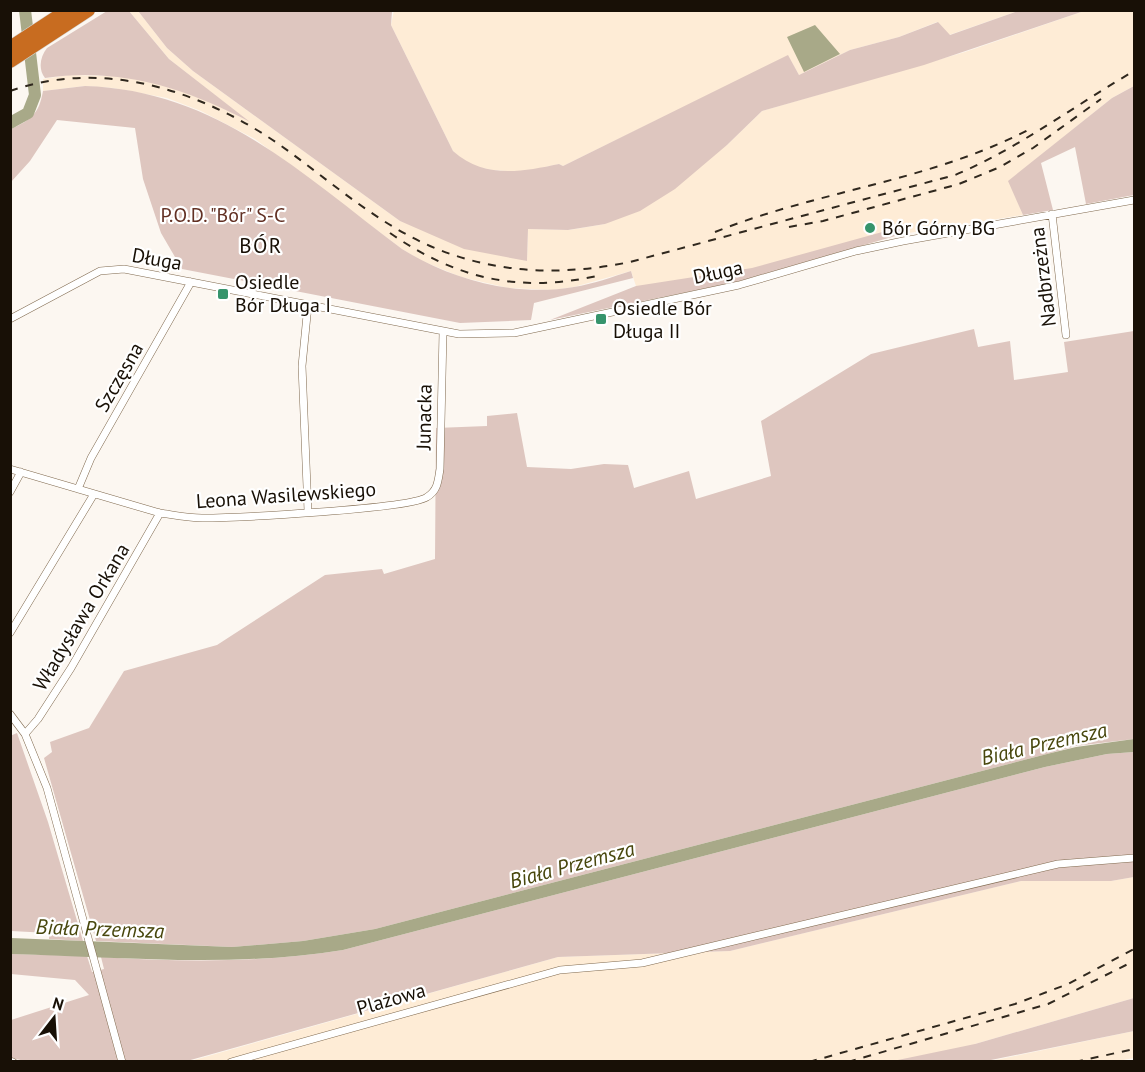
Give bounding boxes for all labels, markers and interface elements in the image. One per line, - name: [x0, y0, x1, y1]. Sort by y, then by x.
- park label: P.O.D. "Bór" S-C: [161, 202, 285, 228]
- place label: Bór Górny BG: [882, 215, 995, 241]
- marker: Bór Górny BG: [863, 221, 877, 235]
- street label: Nadbrzeżna: [1024, 226, 1062, 328]
- district label: BÓR: [239, 232, 283, 259]
- street label: Długa: [130, 242, 184, 276]
- street label: Długa: [691, 254, 745, 290]
- place label: Osiedle Bór Długa I: [235, 269, 331, 318]
- marker: Osiedle Bór Długa I: [216, 287, 230, 301]
- place label: Osiedle Bór Długa II: [613, 295, 712, 344]
- marker: Osiedle Bór Długa II: [594, 312, 608, 326]
- street label: Szczęsna: [89, 338, 149, 416]
- street label: Junacka: [410, 384, 438, 451]
- street label: Leona Wasilewskiego: [195, 476, 377, 514]
- street label: Władysława Orkana: [27, 539, 135, 695]
- water label: Biała Przemsza: [978, 716, 1110, 771]
- water label: Biała Przemsza: [506, 835, 638, 894]
- water label: Biała Przemsza: [35, 913, 166, 944]
- street label: Plażowa: [353, 977, 429, 1021]
- north arrow: [24, 988, 84, 1048]
- text: N: [50, 993, 66, 1015]

